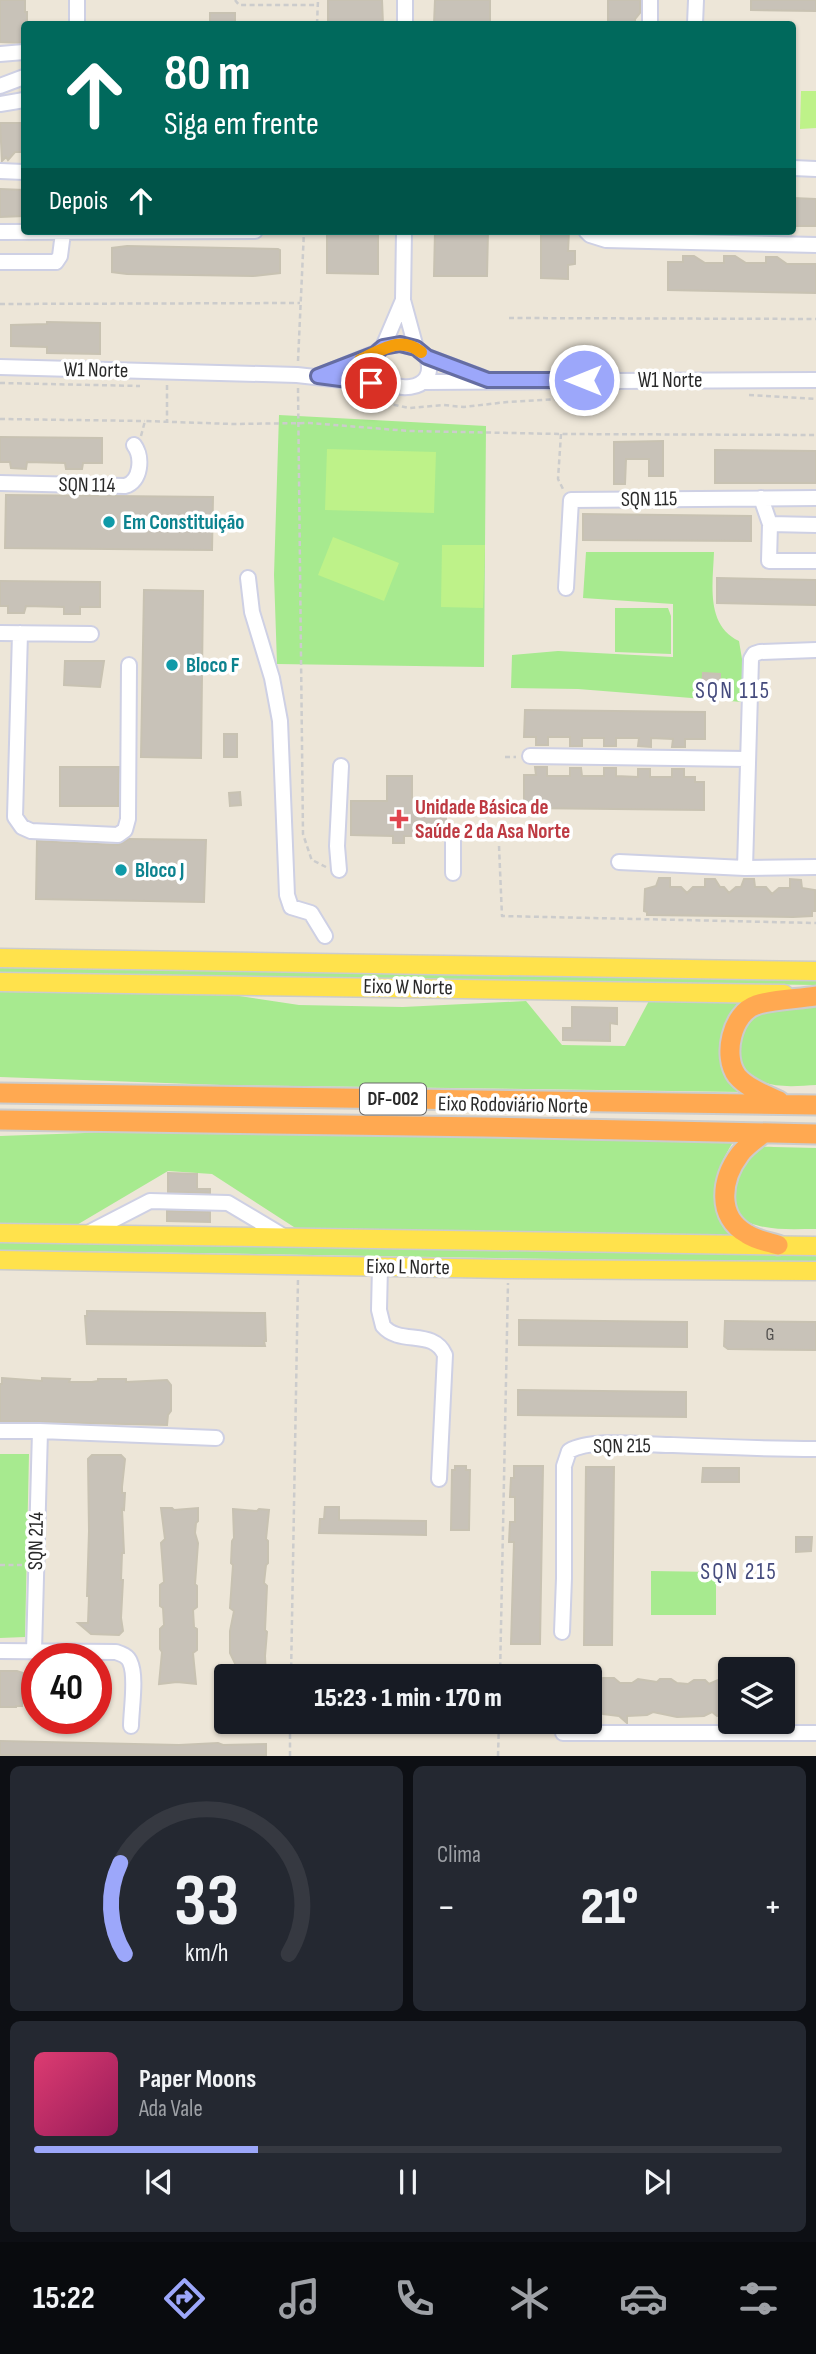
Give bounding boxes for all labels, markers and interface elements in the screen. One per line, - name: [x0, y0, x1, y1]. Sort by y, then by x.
- text: 80 m: [164, 45, 251, 104]
- icon: ahead: [49, 49, 140, 140]
- text: Siga em frente: [164, 105, 319, 144]
- icon: ahead: [122, 182, 160, 220]
- text: Depois: [49, 186, 108, 217]
- position arrow: [547, 343, 621, 417]
- pin: [341, 353, 401, 413]
- street label: W1 Norte: [63, 357, 129, 383]
- icon: arrive: [352, 364, 390, 402]
- street label: W1 Norte: [638, 368, 702, 393]
- street label: SQN 114: [58, 472, 116, 498]
- street label: SQN 115: [621, 486, 677, 512]
- place label: Em Constituição: [123, 510, 244, 535]
- marker: Em Constituição: [101, 514, 117, 530]
- place label: Bloco F: [186, 653, 240, 678]
- marker: Bloco F: [164, 657, 180, 673]
- district label: SQN 115: [695, 677, 771, 705]
- place label: Unidade Básica de Saúde 2 da Asa Norte: [415, 795, 570, 844]
- marker: Unidade Básica de Saúde 2 da Asa Norte: [389, 809, 409, 829]
- place label: Bloco J: [135, 858, 184, 883]
- marker: Bloco J: [113, 862, 129, 878]
- street label: Eixo W Norte: [363, 974, 453, 1000]
- road number: DF-002: [360, 1084, 426, 1114]
- street label: Eixo Rodoviário Norte: [438, 1091, 588, 1119]
- street label: Eixo L Norte: [366, 1254, 450, 1280]
- house number: G: [765, 1324, 775, 1345]
- street label: SQN 215: [593, 1433, 651, 1459]
- street label: SQN 214: [23, 1511, 49, 1570]
- district label: SQN 215: [700, 1558, 778, 1586]
- speed limit sign: 40: [21, 1643, 112, 1734]
- map controls: [718, 1657, 795, 1734]
- button: layers: [718, 1657, 795, 1734]
- text: 15:23 · 1 min · 170 m: [314, 1683, 502, 1714]
- text: Clima: [437, 1841, 481, 1869]
- text: 33: [174, 1859, 239, 1947]
- text: 21°: [581, 1876, 639, 1939]
- text: −: [437, 1885, 456, 1930]
- text: +: [763, 1885, 782, 1930]
- text: km/h: [185, 1938, 228, 1969]
- text: Paper Moons: [139, 2064, 256, 2095]
- text: Ada Vale: [139, 2095, 203, 2123]
- icon: previous: [140, 2163, 178, 2201]
- icon: pause: [389, 2163, 427, 2201]
- icon: next: [638, 2163, 676, 2201]
- icon: directions: [160, 2274, 209, 2323]
- icon: music: [275, 2274, 324, 2323]
- icon: phone: [390, 2274, 439, 2323]
- icon: climate: [505, 2274, 554, 2323]
- icon: car: [619, 2274, 668, 2323]
- icon: filters: [734, 2274, 783, 2323]
- text: 15:22: [33, 2279, 95, 2318]

